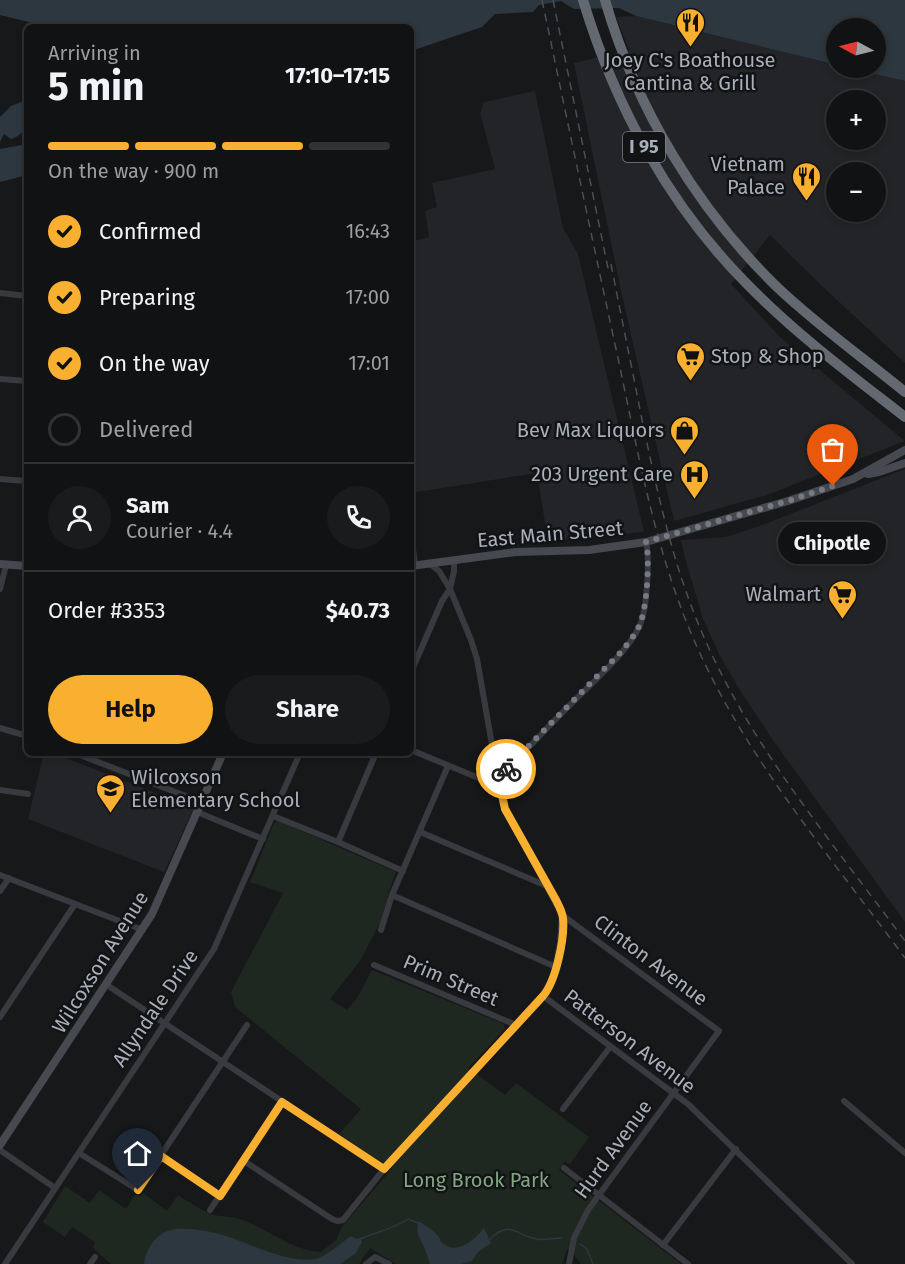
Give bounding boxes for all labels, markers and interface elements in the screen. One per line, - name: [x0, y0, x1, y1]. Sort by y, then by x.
- restaurant icon: Joey C's Boathouse Cantina & Grill: [674, 6, 706, 48]
- north arrow: [826, 18, 886, 78]
- map controls: [826, 18, 886, 222]
- text: Arriving in: [48, 41, 141, 65]
- place label: Joey C's Boathouse Cantina & Grill: [605, 48, 775, 95]
- text: 17:10–17:15: [285, 62, 390, 89]
- text: 5 min: [48, 64, 145, 110]
- button: +: [826, 90, 886, 150]
- road number: I 95: [623, 132, 665, 162]
- place label: Vietnam Palace: [710, 152, 785, 199]
- text: On the way · 900 m: [48, 159, 219, 183]
- restaurant icon: Vietnam Palace: [790, 160, 822, 202]
- button: −: [826, 162, 886, 222]
- icon: check: [48, 215, 81, 248]
- text: Confirmed: [99, 218, 202, 245]
- text: 16:43: [346, 219, 390, 243]
- icon: check: [48, 281, 81, 314]
- text: Preparing: [99, 284, 195, 311]
- text: 17:00: [345, 285, 390, 309]
- supermarket icon: Stop & Shop: [674, 340, 706, 382]
- place label: Stop & Shop: [711, 344, 824, 368]
- icon: check: [48, 347, 81, 380]
- text: On the way: [99, 350, 210, 377]
- text: 17:01: [348, 351, 390, 375]
- shop icon: Bev Max Liquors: [669, 414, 701, 456]
- text: Delivered: [99, 416, 194, 443]
- place label: Bev Max Liquors: [517, 418, 664, 442]
- pin: [807, 424, 858, 486]
- icon: bag: [816, 433, 849, 466]
- hospital icon: 203 Urgent Care: [678, 458, 710, 500]
- place label: 203 Urgent Care: [531, 462, 673, 486]
- button: person: [48, 486, 111, 549]
- button: phone: [327, 486, 390, 549]
- text: Sam: [126, 492, 169, 519]
- street label: East Main Street: [476, 516, 625, 552]
- text: Courier · 4.4: [126, 519, 233, 543]
- callout: Chipotle: [779, 522, 887, 564]
- text: Chipotle: [794, 531, 870, 555]
- supermarket icon: Walmart: [826, 578, 858, 620]
- place label: Walmart: [746, 582, 822, 606]
- text: Order #3353: [48, 597, 166, 624]
- text: $40.73: [326, 597, 390, 624]
- button: Help: [48, 675, 213, 744]
- button: Share: [225, 675, 390, 744]
- courier: [476, 739, 536, 799]
- icon: bike: [490, 753, 523, 786]
- place label: Wilcoxson Elementary School: [131, 765, 300, 812]
- school or university icon: Wilcoxson Elementary School: [94, 772, 126, 814]
- street label: Wilcoxson Avenue: [47, 887, 153, 1037]
- street label: Clinton Avenue: [589, 909, 713, 1011]
- street label: Allyndale Drive: [107, 945, 203, 1071]
- street label: Prim Street: [400, 949, 503, 1011]
- street label: Patterson Avenue: [560, 984, 700, 1098]
- street label: Hurd Avenue: [569, 1095, 657, 1203]
- pin: [112, 1128, 163, 1190]
- icon: home: [121, 1137, 154, 1170]
- park label: Long Brook Park: [403, 1168, 550, 1192]

